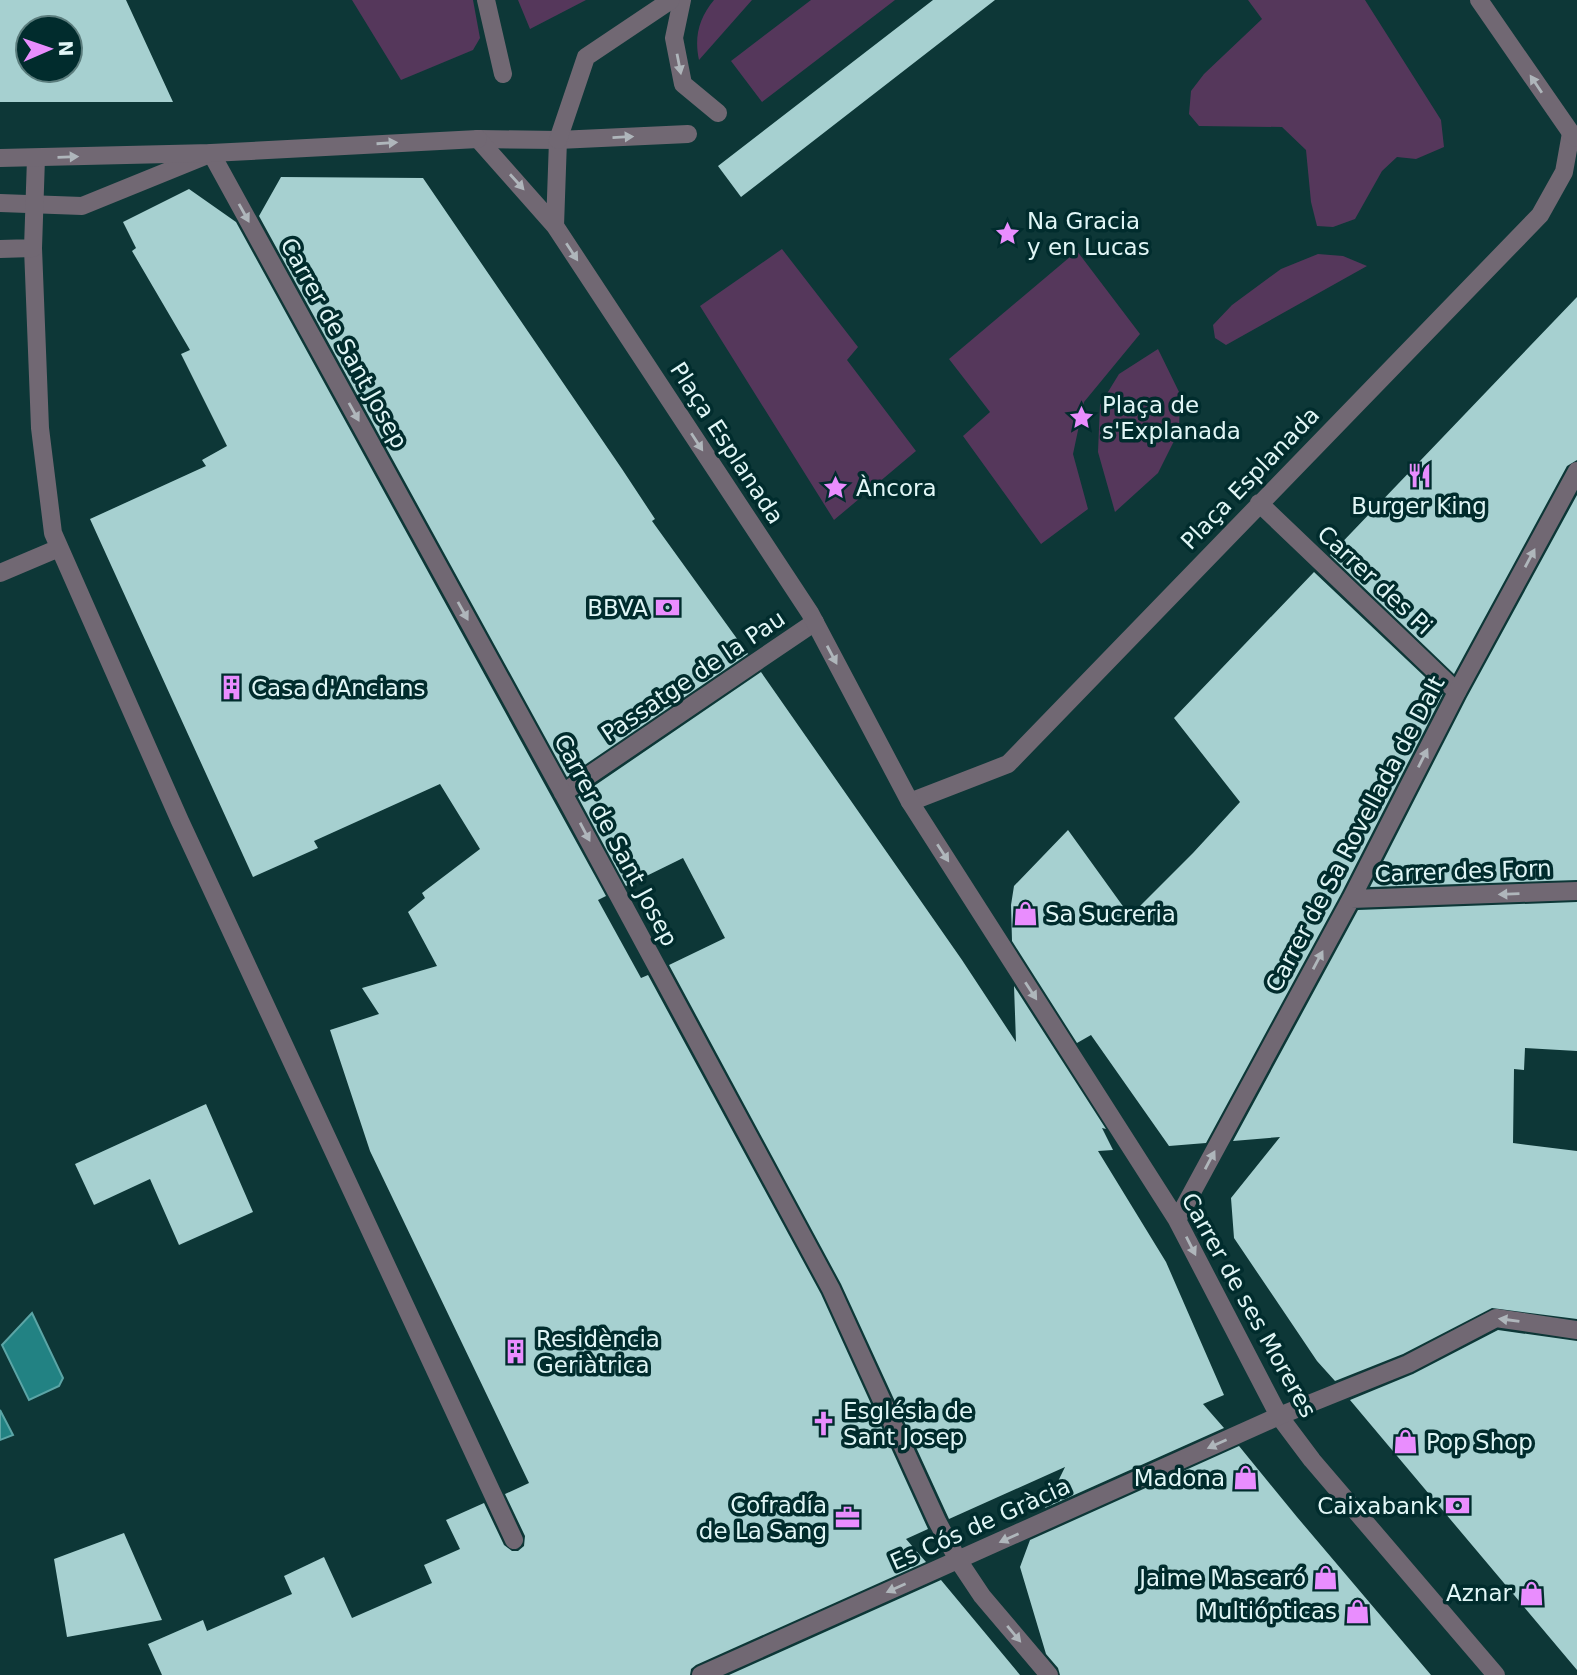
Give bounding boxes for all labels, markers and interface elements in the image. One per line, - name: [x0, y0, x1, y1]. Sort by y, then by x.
- north arrow: [14, 14, 84, 84]
- text: N: [55, 40, 77, 57]
- one-way arrow: [674, 53, 685, 75]
- one-way arrow: [1529, 75, 1543, 93]
- one-way arrow: [612, 131, 634, 142]
- one-way arrow: [376, 137, 398, 148]
- one-way arrow: [57, 152, 79, 163]
- one-way arrow: [508, 174, 524, 191]
- one-way arrow: [238, 203, 250, 222]
- place label: Na Gracia y en Lucas: [1027, 208, 1150, 260]
- place icon: Na Gracia y en Lucas: [993, 220, 1021, 248]
- street label: Carrer de Sant Josep: [275, 233, 413, 453]
- one-way arrow: [566, 242, 579, 261]
- street label: Plaça Esplanada: [665, 357, 789, 529]
- place label: Plaça de s'Explanada: [1102, 392, 1241, 444]
- one-way arrow: [348, 402, 360, 422]
- street label: Plaça Esplanada: [1176, 402, 1324, 554]
- place icon: Plaça de s'Explanada: [1068, 404, 1096, 432]
- one-way arrow: [690, 433, 704, 451]
- restaurant icon: Burger King: [1405, 462, 1433, 490]
- place icon: Àncora: [822, 474, 850, 502]
- place label: Àncora: [856, 474, 937, 501]
- place label: Burger King: [1351, 493, 1487, 519]
- street label: Carrer des Pi: [1312, 520, 1438, 640]
- one-way arrow: [1524, 548, 1536, 567]
- bank icon: BBVA: [654, 594, 682, 622]
- place label: BBVA: [587, 595, 648, 621]
- one-way arrow: [457, 602, 469, 622]
- street label: Passatge de la Pau: [596, 605, 790, 747]
- one-way arrow: [826, 645, 838, 664]
- street label: Carrer de Sa Rovellada de Dalt: [1260, 672, 1450, 996]
- building icon: Casa d'Ancians: [217, 674, 245, 702]
- place label: Casa d'Ancians: [251, 675, 425, 701]
- street label: Carrer de Sant Josep: [549, 730, 683, 950]
- one-way arrow: [1416, 748, 1428, 768]
- one-way arrow: [578, 823, 590, 843]
- one-way arrow: [936, 843, 949, 863]
- street label: Carrer des Forn: [1374, 855, 1552, 887]
- one-way arrow: [1498, 888, 1520, 899]
- shop icon: Sa Sucreria: [1011, 900, 1039, 928]
- place label: Sa Sucreria: [1045, 901, 1176, 927]
- one-way arrow: [1312, 950, 1324, 970]
- one-way arrow: [1024, 982, 1037, 1001]
- one-way arrow: [1203, 1150, 1215, 1170]
- street label: Carrer de ses Moreres: [1176, 1188, 1322, 1422]
- one-way arrow: [1185, 1236, 1196, 1256]
- one-way arrow: [1498, 1314, 1520, 1325]
- place label: Residència Geriàtrica: [536, 1326, 660, 1378]
- building icon: Residència Geriàtrica: [502, 1338, 530, 1366]
- place label: Església de Sant Josep: [843, 1398, 973, 1450]
- church icon: Església de Sant Josep: [809, 1410, 837, 1438]
- shop icon: Pop Shop: [1392, 1428, 1420, 1456]
- place label: Pop Shop: [1426, 1429, 1533, 1455]
- one-way arrow: [1206, 1439, 1227, 1450]
- shop icon: Madona: [1231, 1464, 1259, 1492]
- place label: Madona: [1134, 1465, 1225, 1491]
- street label: Es Cós de Gràcia: [886, 1473, 1074, 1575]
- place label: Cofradía de La Sang: [699, 1492, 827, 1544]
- bank icon: Caixabank: [1444, 1492, 1472, 1520]
- place label: Caixabank: [1317, 1493, 1439, 1519]
- office icon: Cofradía de La Sang: [833, 1504, 861, 1532]
- one-way arrow: [999, 1532, 1019, 1544]
- shop icon: Jaime Mascaró: [1312, 1564, 1340, 1592]
- place label: Jaime Mascaró: [1137, 1565, 1306, 1591]
- shop icon: Aznar: [1518, 1579, 1546, 1607]
- place label: Aznar: [1446, 1580, 1513, 1606]
- one-way arrow: [886, 1582, 906, 1594]
- shop icon: Multiópticas: [1343, 1597, 1371, 1625]
- place label: Multiópticas: [1198, 1598, 1337, 1624]
- one-way arrow: [1006, 1625, 1022, 1643]

